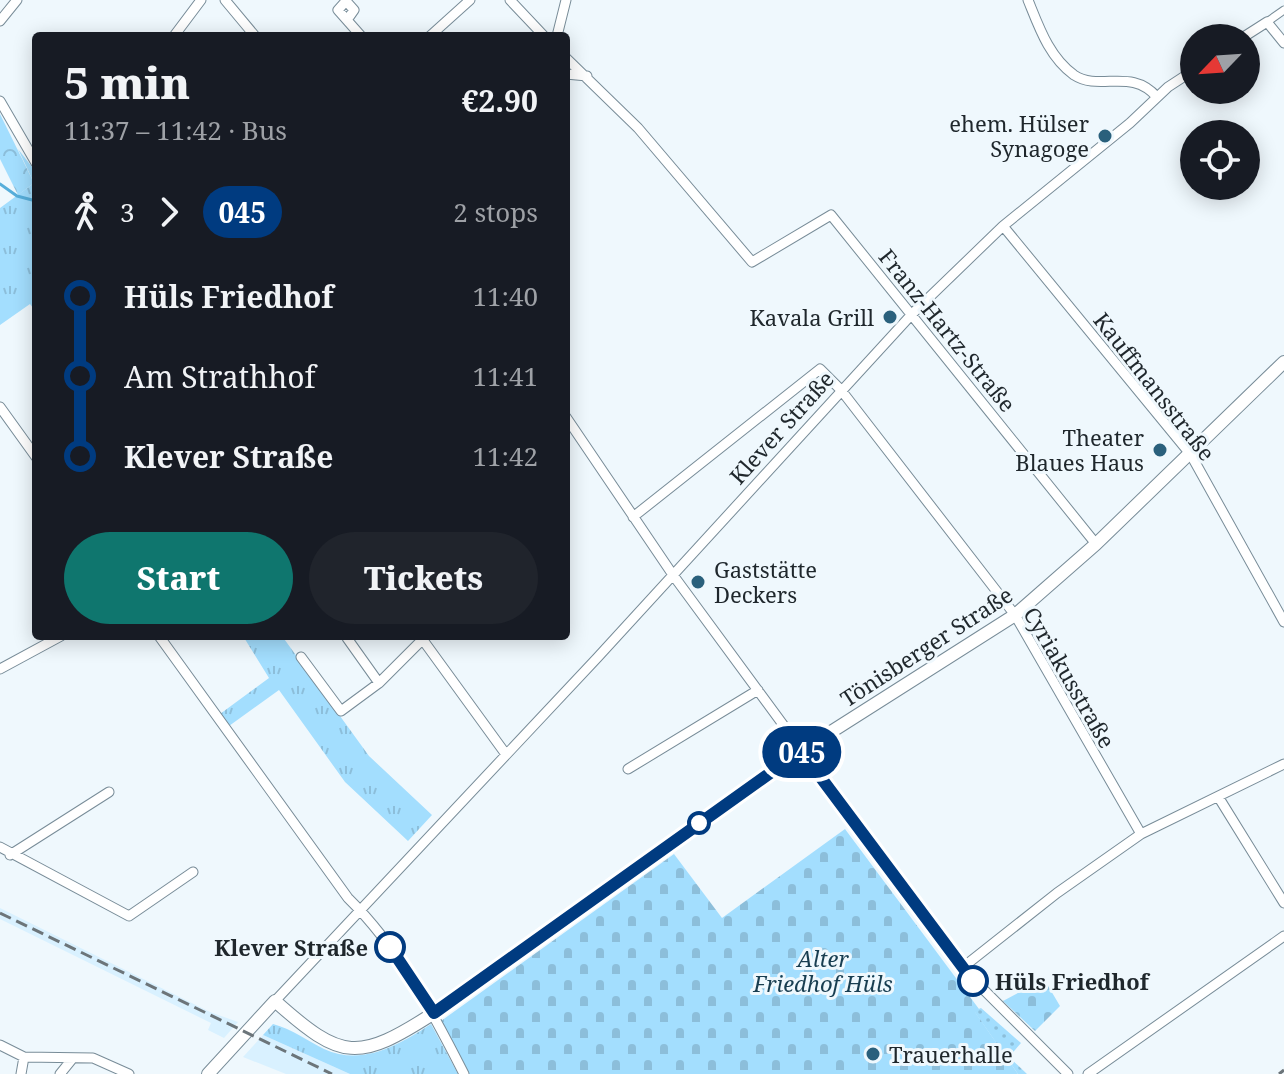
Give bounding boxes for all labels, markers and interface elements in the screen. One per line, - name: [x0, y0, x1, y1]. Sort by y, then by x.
- north arrow: [1180, 24, 1260, 104]
- map controls: [1180, 24, 1260, 200]
- text: 5 min: [64, 52, 190, 112]
- text: €2.90: [462, 80, 538, 121]
- place label: ehem. Hülser Synagoge: [949, 108, 1090, 163]
- text: 11:37 – 11:42 · Bus: [64, 112, 287, 148]
- button: locate: [1180, 120, 1260, 200]
- marker: ehem. Hülser Synagoge: [1096, 127, 1114, 145]
- icon: walk: [64, 190, 108, 234]
- icon: forward: [147, 190, 191, 234]
- text: 045: [219, 193, 266, 231]
- text: 3: [120, 194, 135, 230]
- text: 2 stops: [453, 194, 538, 230]
- street label: Franz-Hartz-Straße: [873, 242, 1023, 418]
- text: Hüls Friedhof: [124, 276, 334, 317]
- text: 11:40: [472, 278, 538, 314]
- place label: Kavala Grill: [749, 302, 874, 332]
- street label: Kauffmansstraße: [1088, 306, 1222, 466]
- marker: Kavala Grill: [881, 308, 899, 326]
- text: Am Strathhof: [124, 356, 316, 397]
- text: 11:41: [472, 358, 538, 394]
- street label: Klever Straße: [722, 364, 840, 490]
- place label: Theater Blaues Haus: [1015, 422, 1145, 477]
- text: Klever Straße: [124, 436, 334, 477]
- text: 11:42: [472, 438, 538, 474]
- marker: Theater Blaues Haus: [1151, 441, 1169, 459]
- button: Start: [64, 532, 293, 624]
- button: Tickets: [309, 532, 538, 624]
- place label: Gaststätte Deckers: [714, 554, 817, 609]
- marker: Gaststätte Deckers: [689, 573, 707, 591]
- street label: Tönisberger Straße: [834, 579, 1018, 713]
- street label: Cyriakusstraße: [1017, 601, 1123, 753]
- line badge: 045: [756, 726, 848, 778]
- text: 045: [778, 733, 826, 771]
- unlabelled marker: [688, 812, 710, 834]
- place label: Klever Straße: [214, 932, 368, 962]
- marker: Klever Straße: [375, 932, 405, 962]
- park label: Alter Friedhof Hüls: [752, 943, 893, 998]
- marker: Hüls Friedhof: [958, 966, 988, 996]
- place label: Hüls Friedhof: [995, 966, 1151, 996]
- place label: Trauerhalle: [889, 1039, 1013, 1069]
- marker: Trauerhalle: [864, 1045, 882, 1063]

